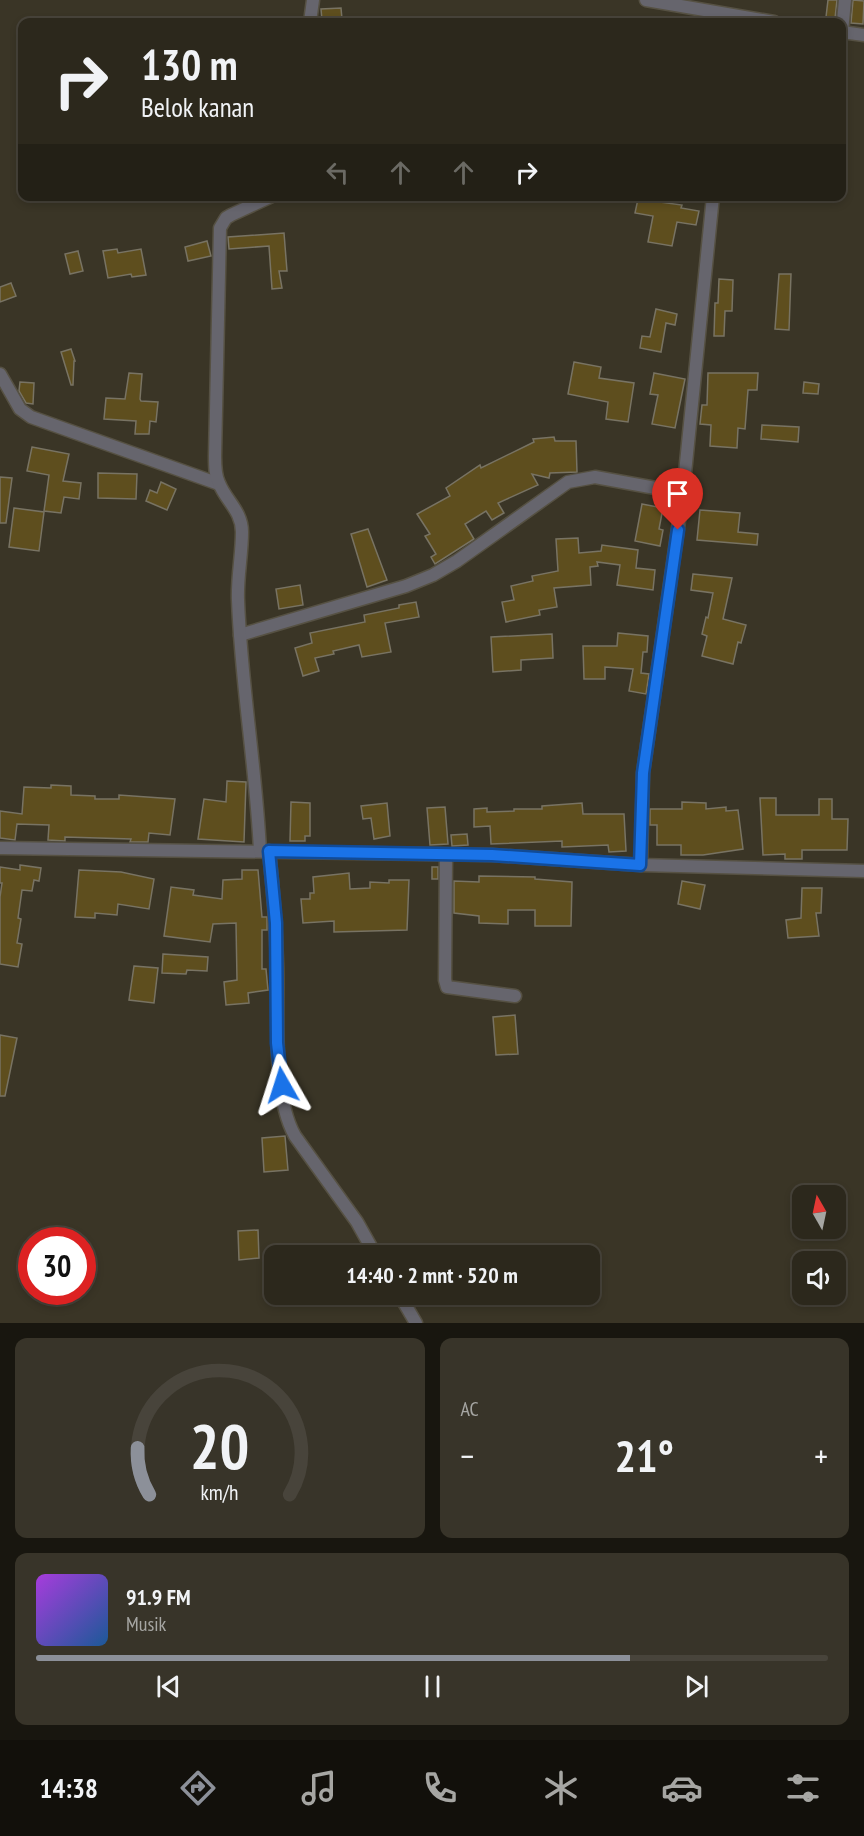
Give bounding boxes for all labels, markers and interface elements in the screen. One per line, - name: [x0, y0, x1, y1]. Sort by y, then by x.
- text: 130 m: [141, 37, 238, 92]
- icon: right: [42, 42, 120, 120]
- text: Belok kanan: [141, 90, 254, 124]
- icon: left: [321, 156, 354, 189]
- icon: ahead: [384, 156, 417, 189]
- icon: ahead: [447, 156, 480, 189]
- icon: right: [510, 156, 543, 189]
- pin: [652, 468, 703, 530]
- icon: arrive: [661, 477, 694, 510]
- position arrow: [250, 1053, 314, 1117]
- north arrow: [792, 1185, 846, 1239]
- map controls: [792, 1185, 846, 1305]
- speed limit sign: 30: [18, 1227, 96, 1305]
- button: sound: [792, 1251, 846, 1305]
- text: 14:40 · 2 mnt · 520 m: [346, 1261, 518, 1289]
- text: AC: [461, 1396, 479, 1422]
- text: 20: [190, 1405, 250, 1486]
- text: 21°: [615, 1426, 674, 1484]
- text: −: [461, 1434, 474, 1477]
- text: +: [814, 1434, 828, 1477]
- text: km/h: [201, 1478, 239, 1506]
- text: 91.9 FM: [126, 1583, 191, 1611]
- text: Musik: [126, 1611, 166, 1637]
- icon: previous: [152, 1670, 185, 1703]
- icon: pause: [416, 1670, 449, 1703]
- icon: next: [680, 1670, 713, 1703]
- icon: directions: [177, 1767, 219, 1809]
- icon: music: [298, 1767, 340, 1809]
- icon: phone: [419, 1767, 461, 1809]
- icon: climate: [540, 1767, 582, 1809]
- icon: car: [661, 1767, 703, 1809]
- icon: filters: [782, 1767, 824, 1809]
- text: 14:38: [40, 1771, 98, 1805]

